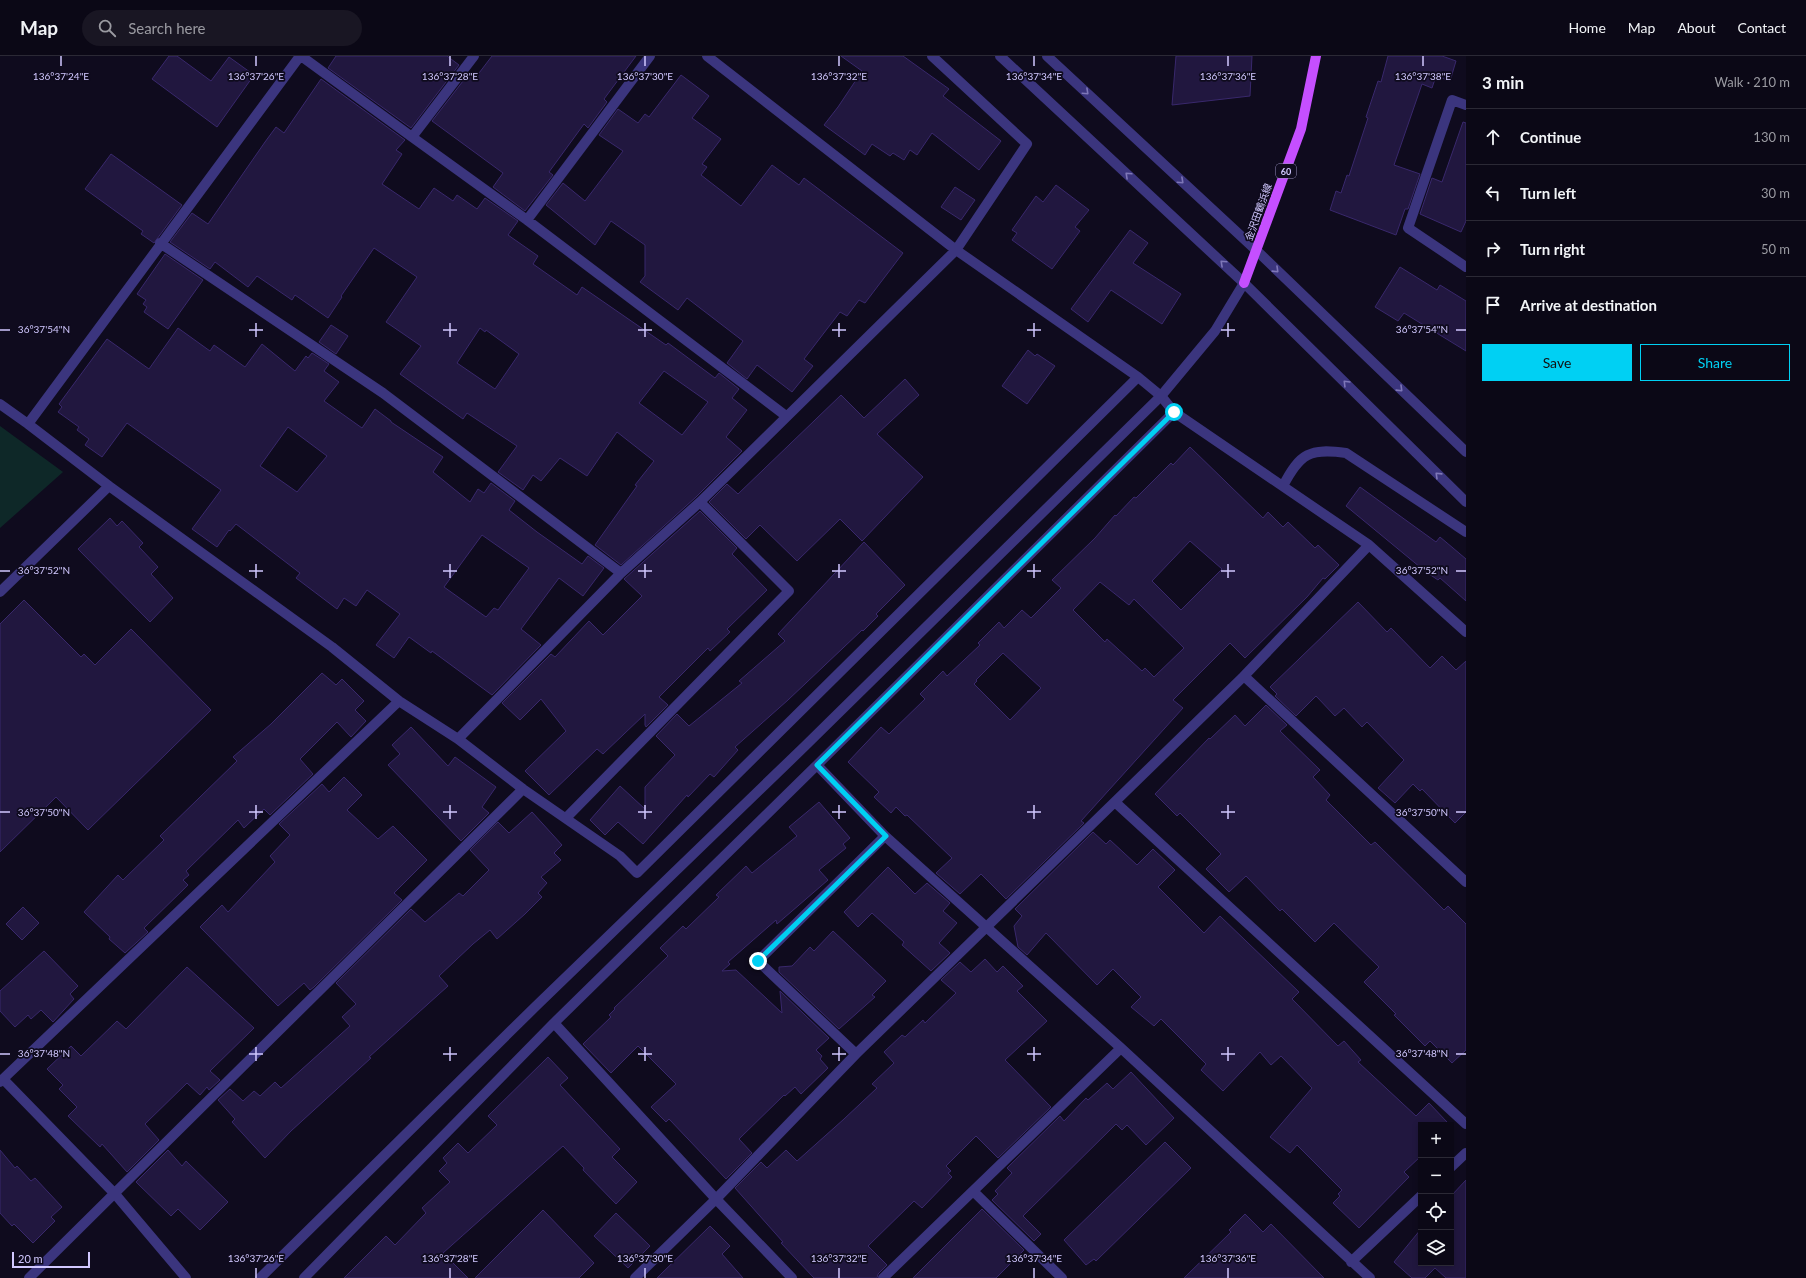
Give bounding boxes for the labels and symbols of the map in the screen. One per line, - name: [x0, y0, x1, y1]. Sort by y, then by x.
- text: 136°37'24"E: [33, 70, 89, 82]
- text: 136°37'26"E: [228, 70, 284, 82]
- text: 136°37'28"E: [422, 70, 478, 82]
- text: 136°37'30"E: [617, 70, 673, 82]
- text: 136°37'32"E: [811, 70, 867, 82]
- text: 136°37'34"E: [1006, 70, 1062, 82]
- text: 136°37'36"E: [1200, 70, 1256, 82]
- text: 136°37'38"E: [1395, 70, 1451, 82]
- one-way arrow: [1081, 87, 1089, 95]
- road number: 60: [1276, 164, 1296, 178]
- one-way arrow: [1125, 172, 1133, 179]
- one-way arrow: [1176, 176, 1184, 183]
- street label: 金沢田鶴浜線: [1242, 182, 1274, 242]
- one-way arrow: [1220, 260, 1228, 268]
- one-way arrow: [1271, 265, 1279, 272]
- text: 36°37'54"N: [18, 323, 70, 335]
- text: 36°37'54"N: [1396, 323, 1448, 335]
- one-way arrow: [1343, 380, 1351, 388]
- one-way arrow: [1395, 384, 1403, 392]
- route start: [1165, 403, 1183, 421]
- one-way arrow: [1435, 472, 1443, 480]
- text: 36°37'52"N: [18, 564, 70, 576]
- text: 36°37'52"N: [1396, 564, 1448, 576]
- text: 36°37'50"N: [18, 806, 70, 818]
- text: 36°37'50"N: [1396, 806, 1448, 818]
- route end: [749, 952, 767, 970]
- text: 36°37'48"N: [18, 1047, 70, 1059]
- text: 36°37'48"N: [1396, 1047, 1448, 1059]
- scale bar: [12, 1250, 90, 1269]
- text: 136°37'26"E: [228, 1252, 284, 1264]
- text: 136°37'28"E: [422, 1252, 478, 1264]
- text: 136°37'30"E: [617, 1252, 673, 1264]
- text: 136°37'32"E: [811, 1252, 867, 1264]
- text: 136°37'34"E: [1006, 1252, 1062, 1264]
- text: 136°37'36"E: [1200, 1252, 1256, 1264]

